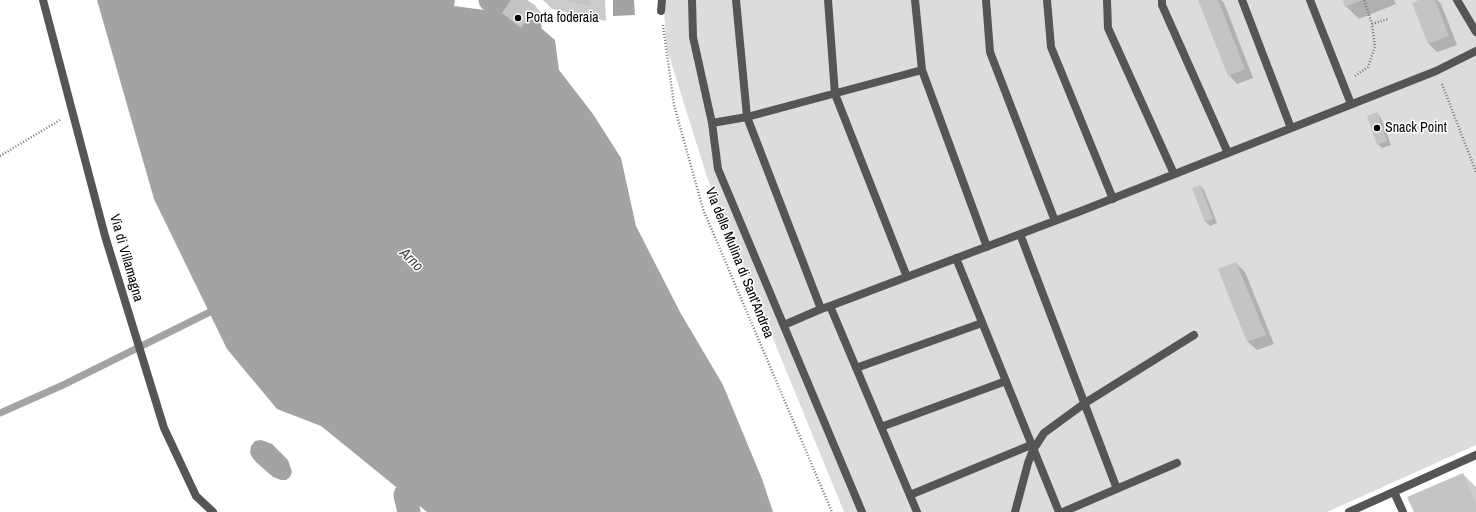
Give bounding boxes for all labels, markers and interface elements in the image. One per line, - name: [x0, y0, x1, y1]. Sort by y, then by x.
- place label: Porta foderaia: [526, 10, 599, 26]
- marker: Porta foderaia: [513, 13, 523, 23]
- place label: Snack Point: [1385, 120, 1447, 136]
- marker: Snack Point: [1372, 123, 1382, 133]
- street label: Via delle Mulina di Sant'Andrea: [701, 185, 777, 341]
- street label: Via di Villamagna: [105, 212, 147, 304]
- water label: Arno: [395, 244, 427, 276]

